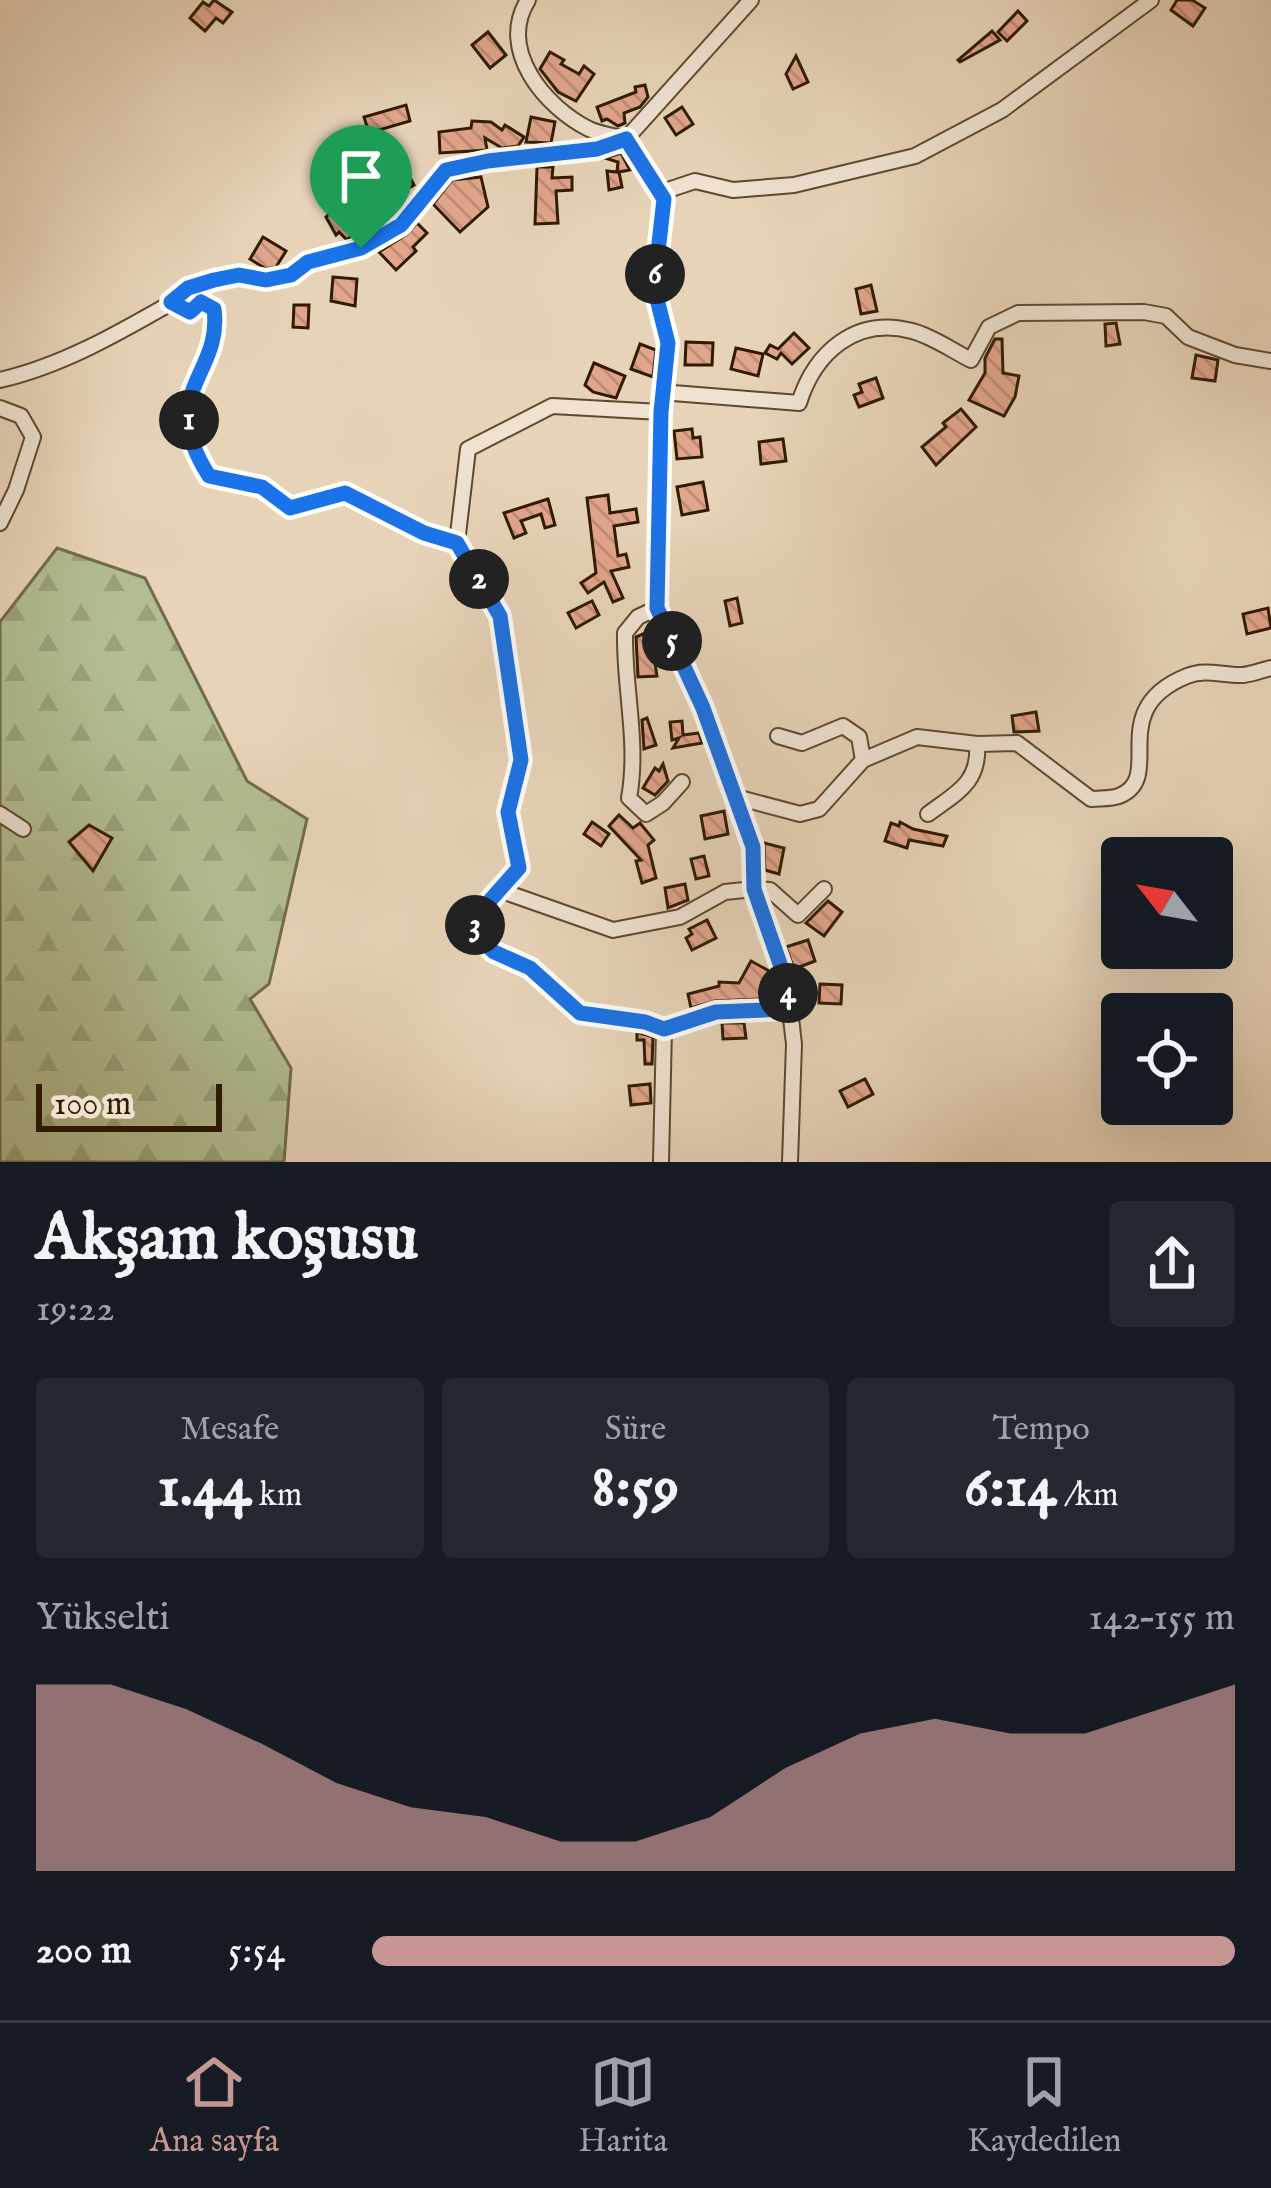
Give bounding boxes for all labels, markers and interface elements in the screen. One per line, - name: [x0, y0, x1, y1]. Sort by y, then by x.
- pin: [310, 125, 412, 248]
- icon: arrive: [328, 143, 394, 209]
- pin: 6: [625, 244, 685, 304]
- text: 6: [648, 253, 662, 295]
- pin: 1: [159, 390, 219, 450]
- text: 1: [183, 399, 195, 441]
- pin: 2: [449, 549, 509, 609]
- text: 2: [471, 558, 487, 600]
- pin: 5: [642, 611, 702, 671]
- text: 5: [666, 620, 678, 662]
- north arrow: [1101, 837, 1233, 969]
- map controls: [1101, 837, 1233, 1125]
- pin: 3: [445, 895, 505, 955]
- text: 3: [469, 904, 481, 946]
- pin: 4: [758, 963, 818, 1023]
- text: 4: [780, 972, 796, 1014]
- button: locate: [1101, 993, 1233, 1125]
- scale bar: [36, 1078, 222, 1131]
- text: 100 m: [54, 1084, 131, 1126]
- text: Akşam koşusu: [36, 1198, 418, 1282]
- button: share: [1109, 1201, 1235, 1327]
- text: 19:22: [36, 1285, 114, 1334]
- text: Mesafe: [180, 1409, 279, 1451]
- text: Süre: [605, 1409, 666, 1451]
- text: Tempo: [992, 1409, 1090, 1451]
- text: 1.44: [157, 1451, 252, 1527]
- text: 8:59: [592, 1451, 679, 1527]
- text: 6:14: [964, 1451, 1057, 1527]
- text: km: [252, 1475, 302, 1517]
- text: /km: [1057, 1475, 1118, 1517]
- text: Yükselti: [36, 1594, 170, 1643]
- text: 142–155 m: [1089, 1594, 1235, 1643]
- text: 200 m: [36, 1927, 131, 1976]
- text: 5:54: [228, 1927, 286, 1976]
- tab: Ana sayfa: [150, 2049, 279, 2163]
- tab: Harita: [579, 2049, 668, 2163]
- tab: Kaydedilen: [967, 2049, 1121, 2163]

